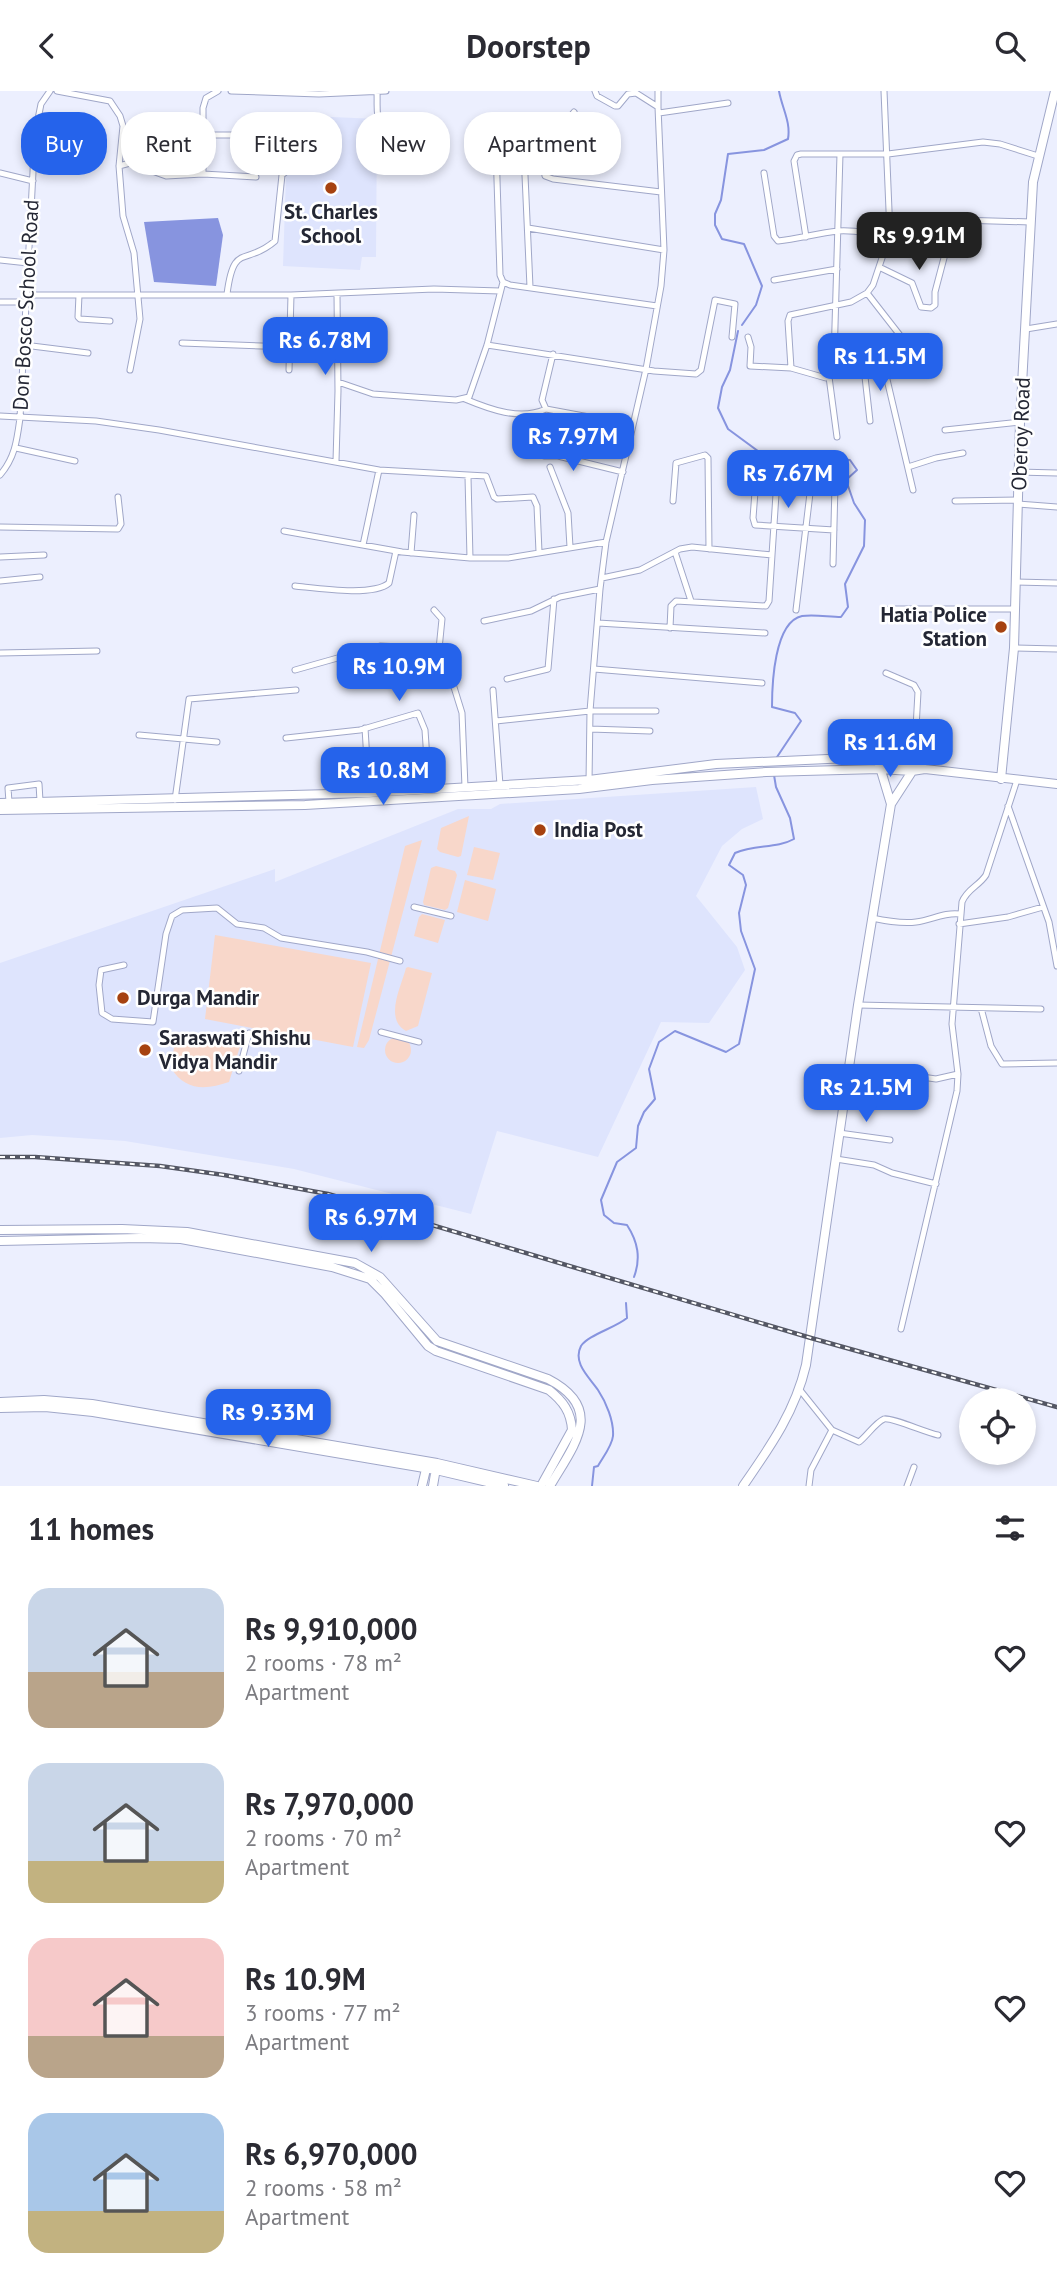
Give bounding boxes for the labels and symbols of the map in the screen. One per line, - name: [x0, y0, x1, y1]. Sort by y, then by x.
- marker: St. Charles School: [323, 180, 339, 196]
- place label: St. Charles School: [284, 198, 378, 249]
- street label: Don Bosco School Road: [6, 199, 45, 411]
- pin: Rs 9.91M: [847, 213, 991, 272]
- pin: Rs 6.78M: [253, 317, 397, 377]
- pin: Rs 11.5M: [808, 334, 952, 393]
- street label: Oberoy Road: [1005, 377, 1036, 491]
- pin: Rs 7.97M: [501, 413, 645, 473]
- pin: Rs 7.67M: [716, 451, 860, 510]
- place label: Hatia Police Station: [880, 601, 987, 652]
- marker: Hatia Police Station: [993, 619, 1009, 635]
- pin: Rs 10.9M: [327, 643, 471, 703]
- pin: Rs 11.6M: [818, 719, 962, 779]
- pin: Rs 10.8M: [311, 747, 455, 807]
- place label: India Post: [554, 816, 644, 843]
- marker: India Post: [532, 822, 548, 838]
- place label: Durga Mandir: [137, 984, 260, 1011]
- marker: Durga Mandir: [115, 990, 131, 1006]
- place label: Saraswati Shishu Vidya Mandir: [158, 1024, 311, 1075]
- marker: Saraswati Shishu Vidya Mandir: [137, 1042, 153, 1058]
- pin: Rs 21.5M: [794, 1065, 938, 1124]
- pin: Rs 6.97M: [299, 1195, 443, 1254]
- pin: Rs 9.33M: [196, 1389, 340, 1449]

